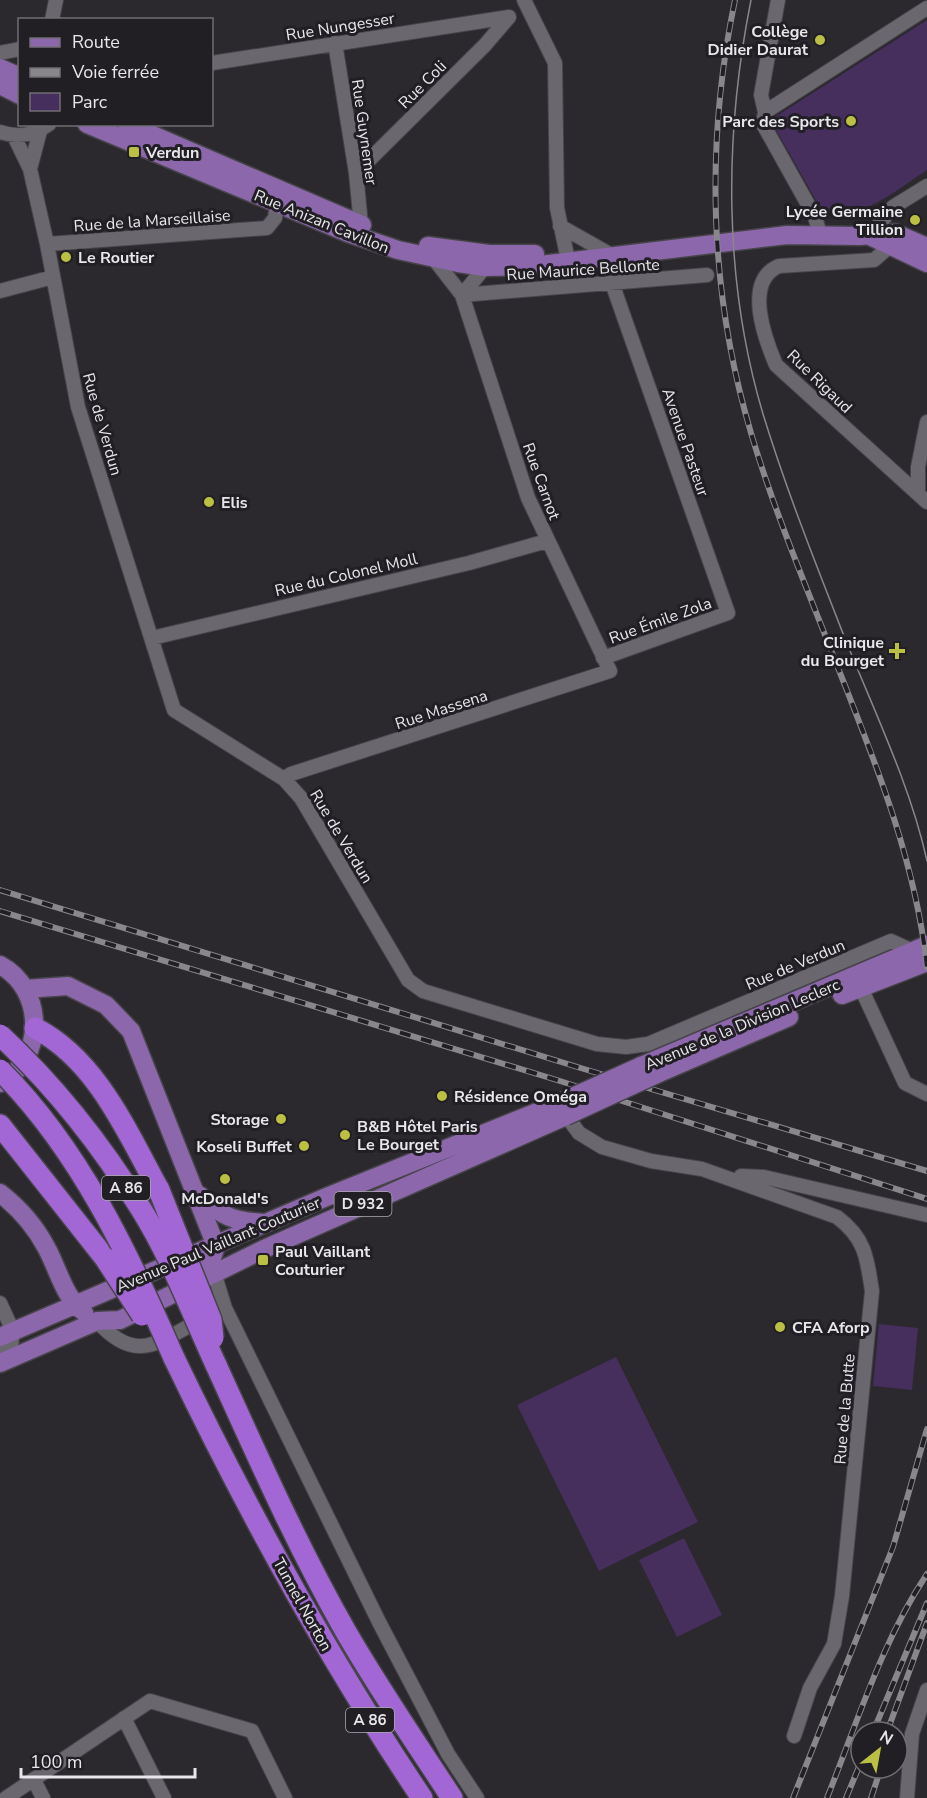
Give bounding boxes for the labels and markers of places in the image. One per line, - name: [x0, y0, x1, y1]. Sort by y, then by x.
- place label: Collège Didier Daurat: [707, 21, 809, 61]
- marker: Collège Didier Daurat: [813, 33, 827, 47]
- place label: Parc des Sports: [722, 111, 839, 133]
- marker: Parc des Sports: [844, 114, 858, 128]
- place label: Verdun: [145, 142, 199, 164]
- marker: Verdun: [127, 145, 141, 159]
- place label: Lycée Germaine Tillion: [786, 201, 903, 241]
- marker: Lycée Germaine Tillion: [908, 213, 922, 227]
- place label: Le Routier: [78, 247, 155, 269]
- marker: Le Routier: [59, 250, 73, 264]
- place label: Elis: [221, 492, 248, 514]
- marker: Elis: [202, 495, 216, 509]
- place label: Clinique du Bourget: [801, 632, 885, 672]
- marker: Clinique du Bourget: [888, 642, 906, 660]
- place label: Résidence Oméga: [454, 1086, 587, 1108]
- marker: Résidence Oméga: [435, 1089, 449, 1103]
- place label: Storage: [210, 1109, 269, 1131]
- marker: Storage: [274, 1112, 288, 1126]
- place label: B&B Hôtel Paris Le Bourget: [357, 1116, 478, 1156]
- marker: B&B Hôtel Paris Le Bourget: [338, 1128, 352, 1142]
- place label: Koseli Buffet: [196, 1136, 293, 1158]
- marker: Koseli Buffet: [297, 1139, 311, 1153]
- marker: McDonald's: [218, 1172, 232, 1186]
- place label: McDonald's: [181, 1188, 269, 1210]
- place label: Paul Vaillant Couturier: [275, 1241, 370, 1279]
- marker: Paul Vaillant Couturier: [256, 1253, 270, 1267]
- place label: CFA Aforp: [792, 1317, 870, 1339]
- marker: CFA Aforp: [773, 1320, 787, 1334]

